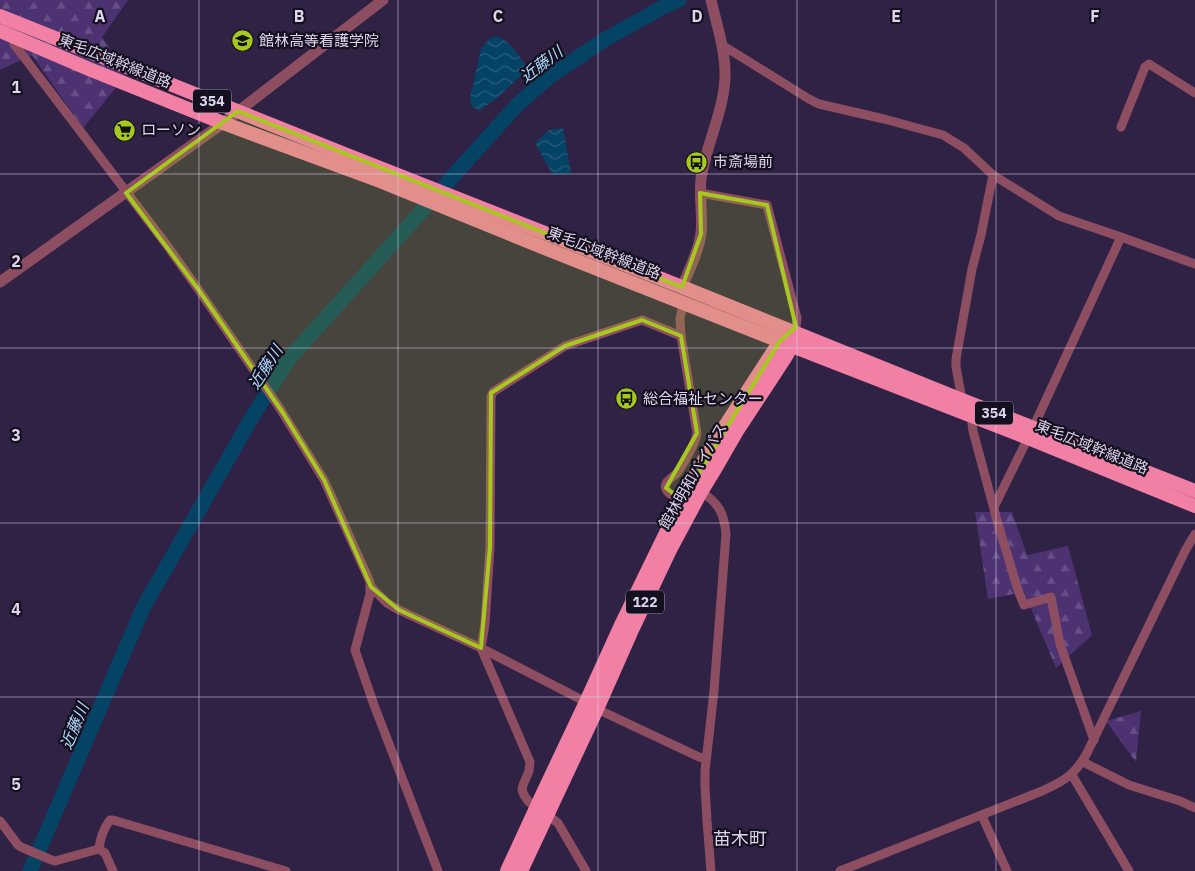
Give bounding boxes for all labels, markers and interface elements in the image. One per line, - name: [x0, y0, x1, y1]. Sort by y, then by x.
- text: A: [95, 6, 106, 26]
- text: B: [294, 6, 305, 26]
- text: C: [493, 6, 503, 26]
- text: D: [691, 6, 703, 26]
- text: E: [891, 6, 901, 26]
- text: F: [1090, 6, 1100, 26]
- street label: 東毛広域幹線道路: [56, 29, 174, 92]
- school or university icon: 館林高等看護学院: [231, 29, 255, 53]
- place label: 館林高等看護学院: [259, 31, 379, 50]
- water label: 近藤川: [516, 40, 568, 86]
- text: 1: [11, 77, 21, 97]
- road number: 354: [193, 90, 231, 112]
- supermarket icon: ローソン: [113, 118, 137, 142]
- place label: ローソン: [141, 120, 201, 139]
- bus stop icon: 市斎場前: [685, 150, 709, 174]
- place label: 市斎場前: [713, 152, 773, 171]
- street label: 東毛広域幹線道路: [545, 222, 664, 283]
- text: 2: [11, 251, 21, 271]
- water label: 近藤川: [244, 340, 288, 393]
- bus stop icon: 総合福祉センター: [615, 387, 639, 411]
- place label: 総合福祉センター: [643, 389, 763, 408]
- road number: 354: [975, 402, 1013, 424]
- street label: 東毛広域幹線道路: [1033, 415, 1151, 478]
- street label: 館林明和バイパス: [654, 419, 731, 532]
- text: 3: [11, 425, 21, 445]
- road number: 122: [626, 590, 664, 614]
- text: 4: [11, 599, 21, 619]
- water label: 近藤川: [55, 698, 93, 752]
- text: 5: [11, 774, 21, 794]
- district label: 苗木町: [713, 827, 767, 850]

